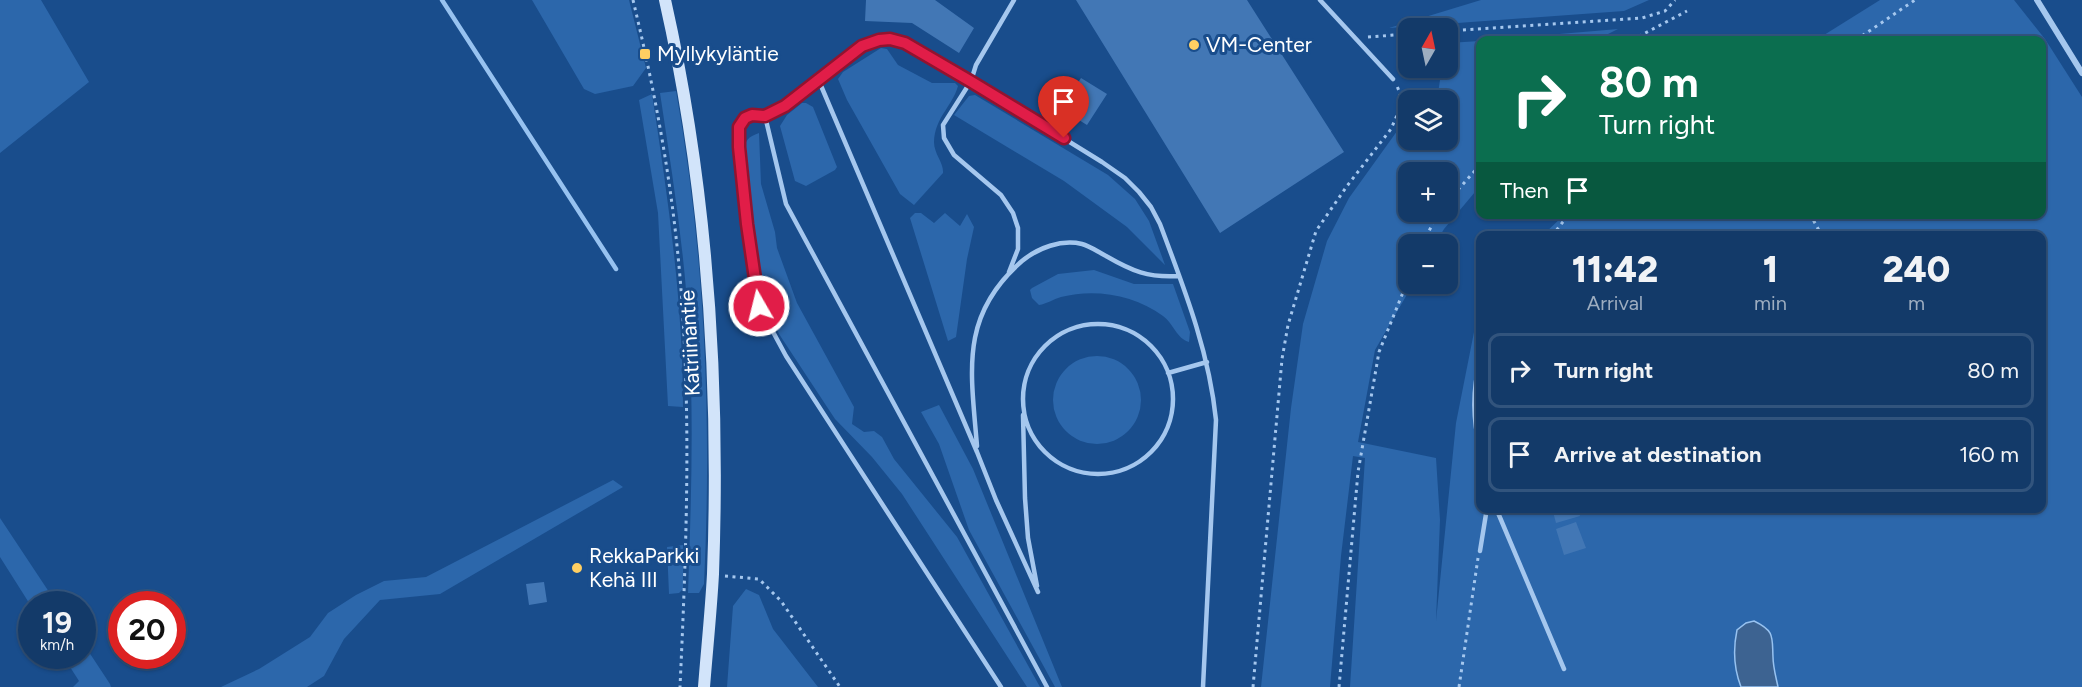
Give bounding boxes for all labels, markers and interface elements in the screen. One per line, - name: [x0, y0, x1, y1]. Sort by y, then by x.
- north arrow: [1398, 18, 1458, 78]
- map controls: [1398, 18, 1458, 294]
- place label: VM-Center: [1206, 32, 1312, 57]
- marker: VM-Center: [1187, 38, 1201, 52]
- place label: Myllykyläntie: [657, 41, 779, 66]
- marker: Myllykyläntie: [638, 47, 652, 61]
- text: 80 m: [1599, 57, 1699, 108]
- icon: right: [1500, 60, 1578, 138]
- pin: [1038, 76, 1089, 138]
- icon: arrive: [1047, 85, 1080, 118]
- button: layers: [1398, 90, 1458, 150]
- text: Turn right: [1599, 108, 1715, 141]
- button: +: [1398, 162, 1458, 222]
- icon: arrive: [1561, 174, 1594, 207]
- text: Then: [1500, 177, 1549, 204]
- button: −: [1398, 234, 1458, 294]
- text: 11:42: [1572, 248, 1658, 291]
- text: 1: [1763, 248, 1778, 291]
- text: 240: [1883, 248, 1950, 291]
- position arrow: [727, 274, 791, 338]
- street label: Katriinantie: [674, 289, 705, 397]
- text: Arrival: [1587, 291, 1643, 315]
- text: min: [1754, 291, 1787, 315]
- text: m: [1908, 291, 1925, 315]
- icon: right: [1503, 354, 1536, 387]
- text: Turn right: [1554, 357, 1653, 384]
- text: 80 m: [1967, 357, 2019, 384]
- icon: arrive: [1503, 438, 1536, 471]
- text: Arrive at destination: [1554, 441, 1762, 468]
- text: 160 m: [1959, 441, 2019, 468]
- place label: RekkaParkki Kehä III: [589, 543, 699, 592]
- marker: RekkaParkki Kehä III: [570, 561, 584, 575]
- speed limit sign: 20: [108, 591, 186, 669]
- text: 19: [42, 604, 72, 641]
- text: km/h: [40, 636, 74, 654]

